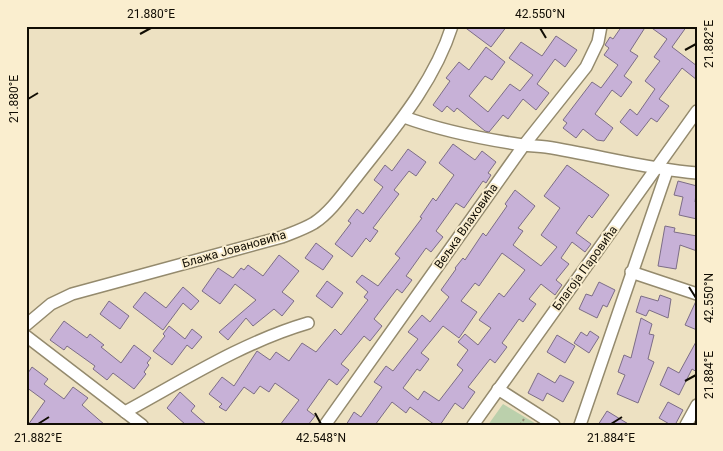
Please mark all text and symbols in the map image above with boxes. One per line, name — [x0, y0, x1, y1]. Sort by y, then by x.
text: 21.880°E — [127, 7, 175, 21]
text: 42.550°N — [515, 7, 565, 21]
text: 21.882°E — [702, 20, 716, 68]
text: 21.880°E — [7, 75, 21, 123]
street label: Вељка Влаховића — [431, 181, 501, 271]
street label: Благоја Паровића — [550, 223, 620, 313]
street label: Блажа Јовановића — [180, 227, 288, 271]
text: 42.550°N — [702, 273, 716, 323]
text: 21.884°E — [702, 351, 716, 399]
text: 21.882°E — [14, 431, 62, 445]
text: 42.548°N — [296, 431, 346, 445]
text: 21.884°E — [587, 431, 635, 445]

